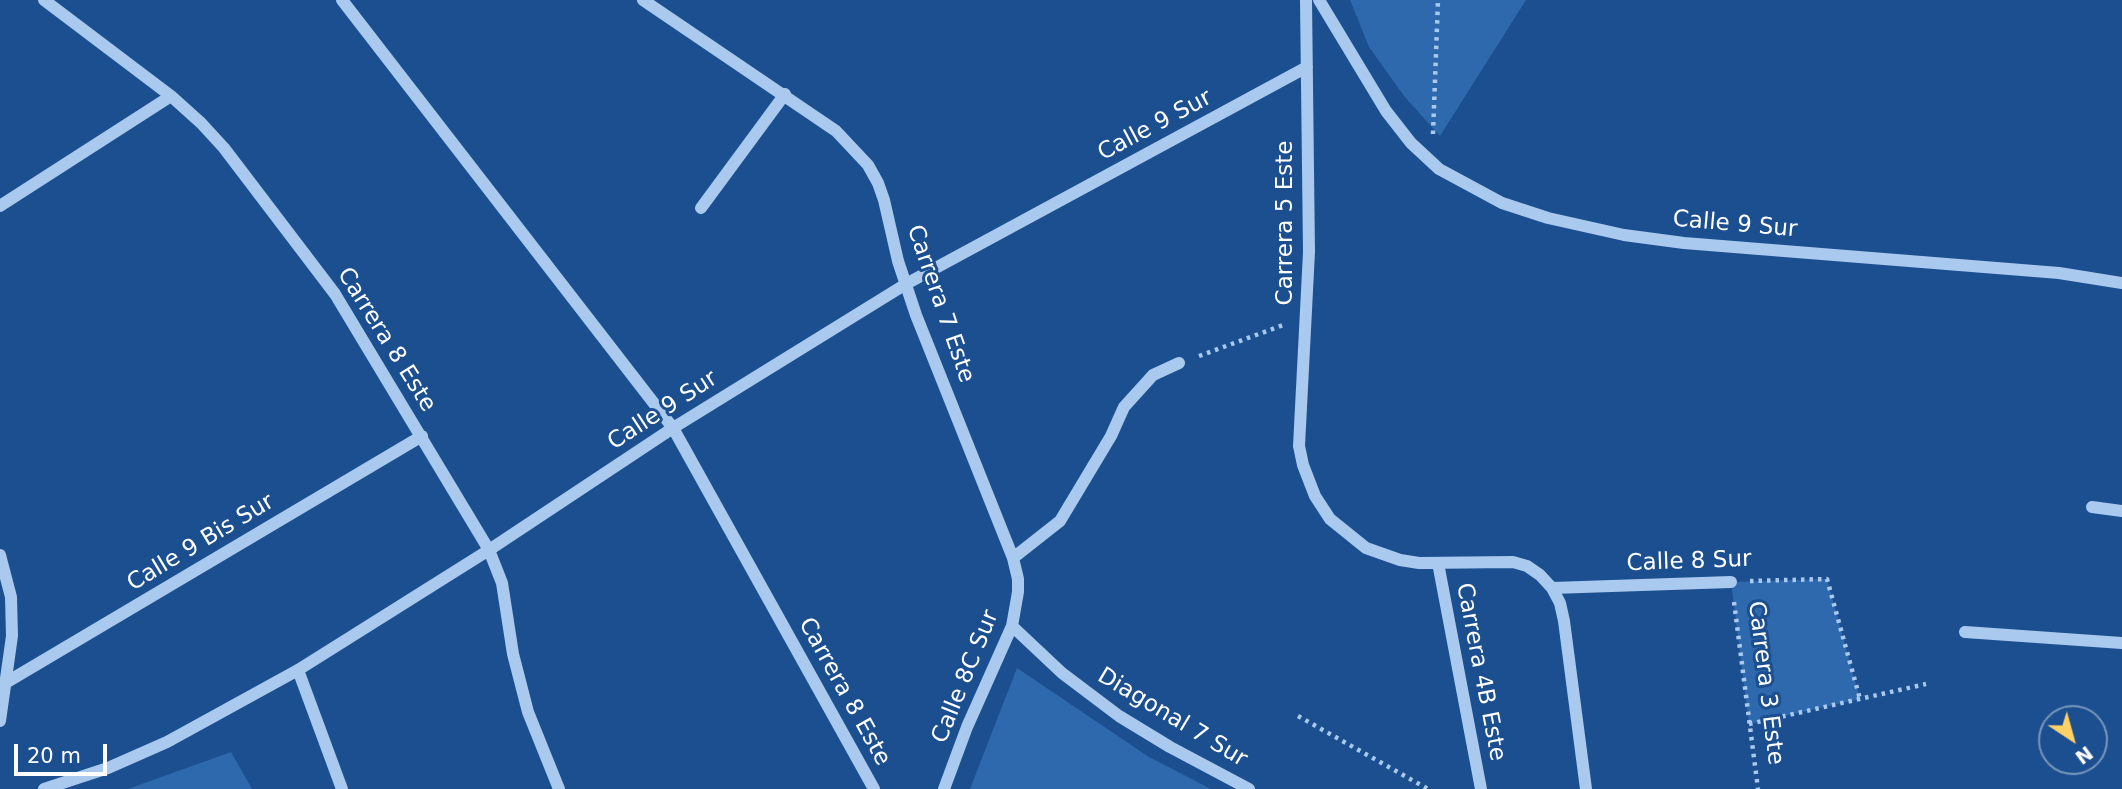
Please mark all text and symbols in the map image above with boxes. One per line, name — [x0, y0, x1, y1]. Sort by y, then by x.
street label: Calle 9 Sur — [1093, 84, 1217, 168]
street label: Carrera 5 Este — [1272, 141, 1300, 305]
street label: Calle 9 Sur — [1672, 206, 1798, 244]
street label: Carrera 7 Este — [900, 222, 980, 386]
street label: Carrera 8 Este — [331, 263, 441, 417]
street label: Calle 9 Sur — [603, 365, 723, 457]
street label: Calle 9 Bis Sur — [123, 488, 279, 598]
street label: Calle 8 Sur — [1626, 546, 1752, 578]
street label: Carrera 4B Este — [1449, 581, 1511, 763]
street label: Carrera 3 Este — [1741, 600, 1789, 766]
street label: Calle 8C Sur — [927, 606, 1005, 748]
street label: Carrera 8 Este — [792, 613, 896, 771]
street label: Diagonal 7 Sur — [1092, 662, 1252, 774]
north arrow — [2038, 705, 2108, 775]
scale bar — [18, 730, 110, 774]
text: N — [2071, 742, 2097, 769]
text: 20 m — [27, 744, 81, 768]

